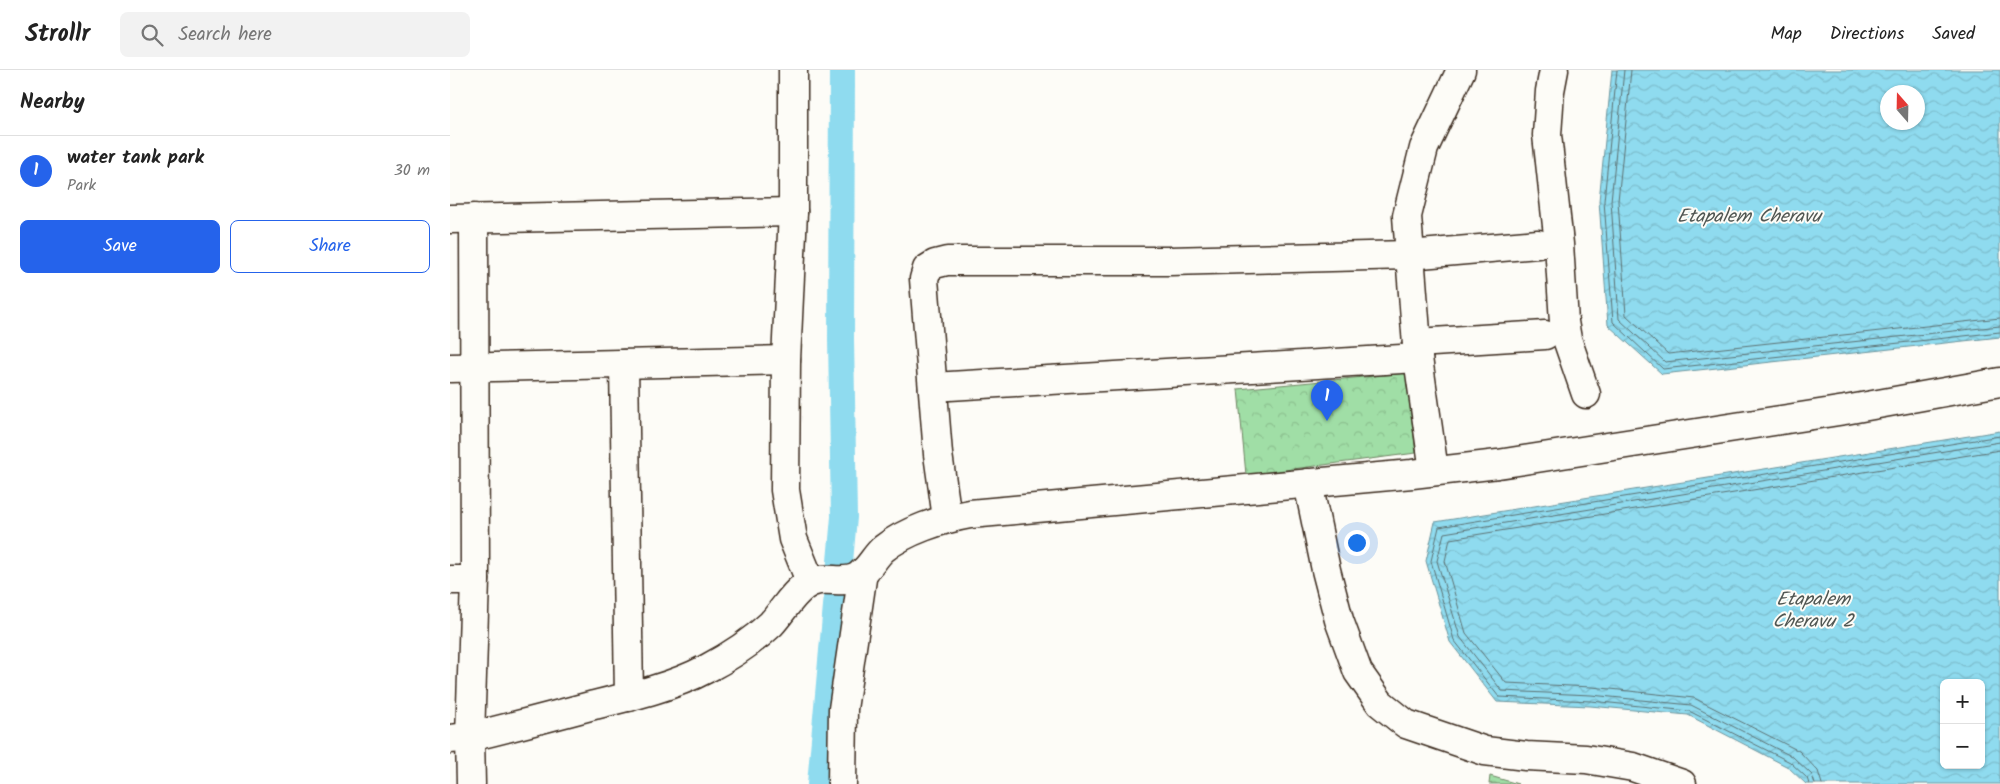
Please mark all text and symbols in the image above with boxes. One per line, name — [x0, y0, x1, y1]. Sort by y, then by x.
search box — [120, 12, 470, 57]
text: Strollr — [25, 15, 90, 54]
text: Search here — [178, 20, 272, 50]
text: Map — [1770, 20, 1802, 49]
text: Directions — [1830, 20, 1904, 49]
text: Saved — [1932, 20, 1975, 49]
icon: search — [138, 21, 166, 49]
north arrow — [1880, 85, 1925, 130]
text: Nearby — [20, 86, 85, 119]
text: water tank park — [67, 143, 204, 173]
text: 1 — [34, 158, 38, 183]
text: 30 m — [394, 158, 430, 183]
text: Park — [67, 173, 96, 198]
water label: Etapalem Cheravu — [1677, 202, 1823, 232]
button: Save — [20, 220, 220, 273]
button: Share — [230, 220, 430, 273]
pin: 1 — [1311, 380, 1343, 421]
your location — [1344, 530, 1370, 556]
water label: Etapalem Cheravu 2 — [1772, 585, 1856, 637]
map controls — [1940, 679, 1985, 769]
button: + — [1940, 679, 1985, 724]
button: − — [1940, 724, 1985, 769]

